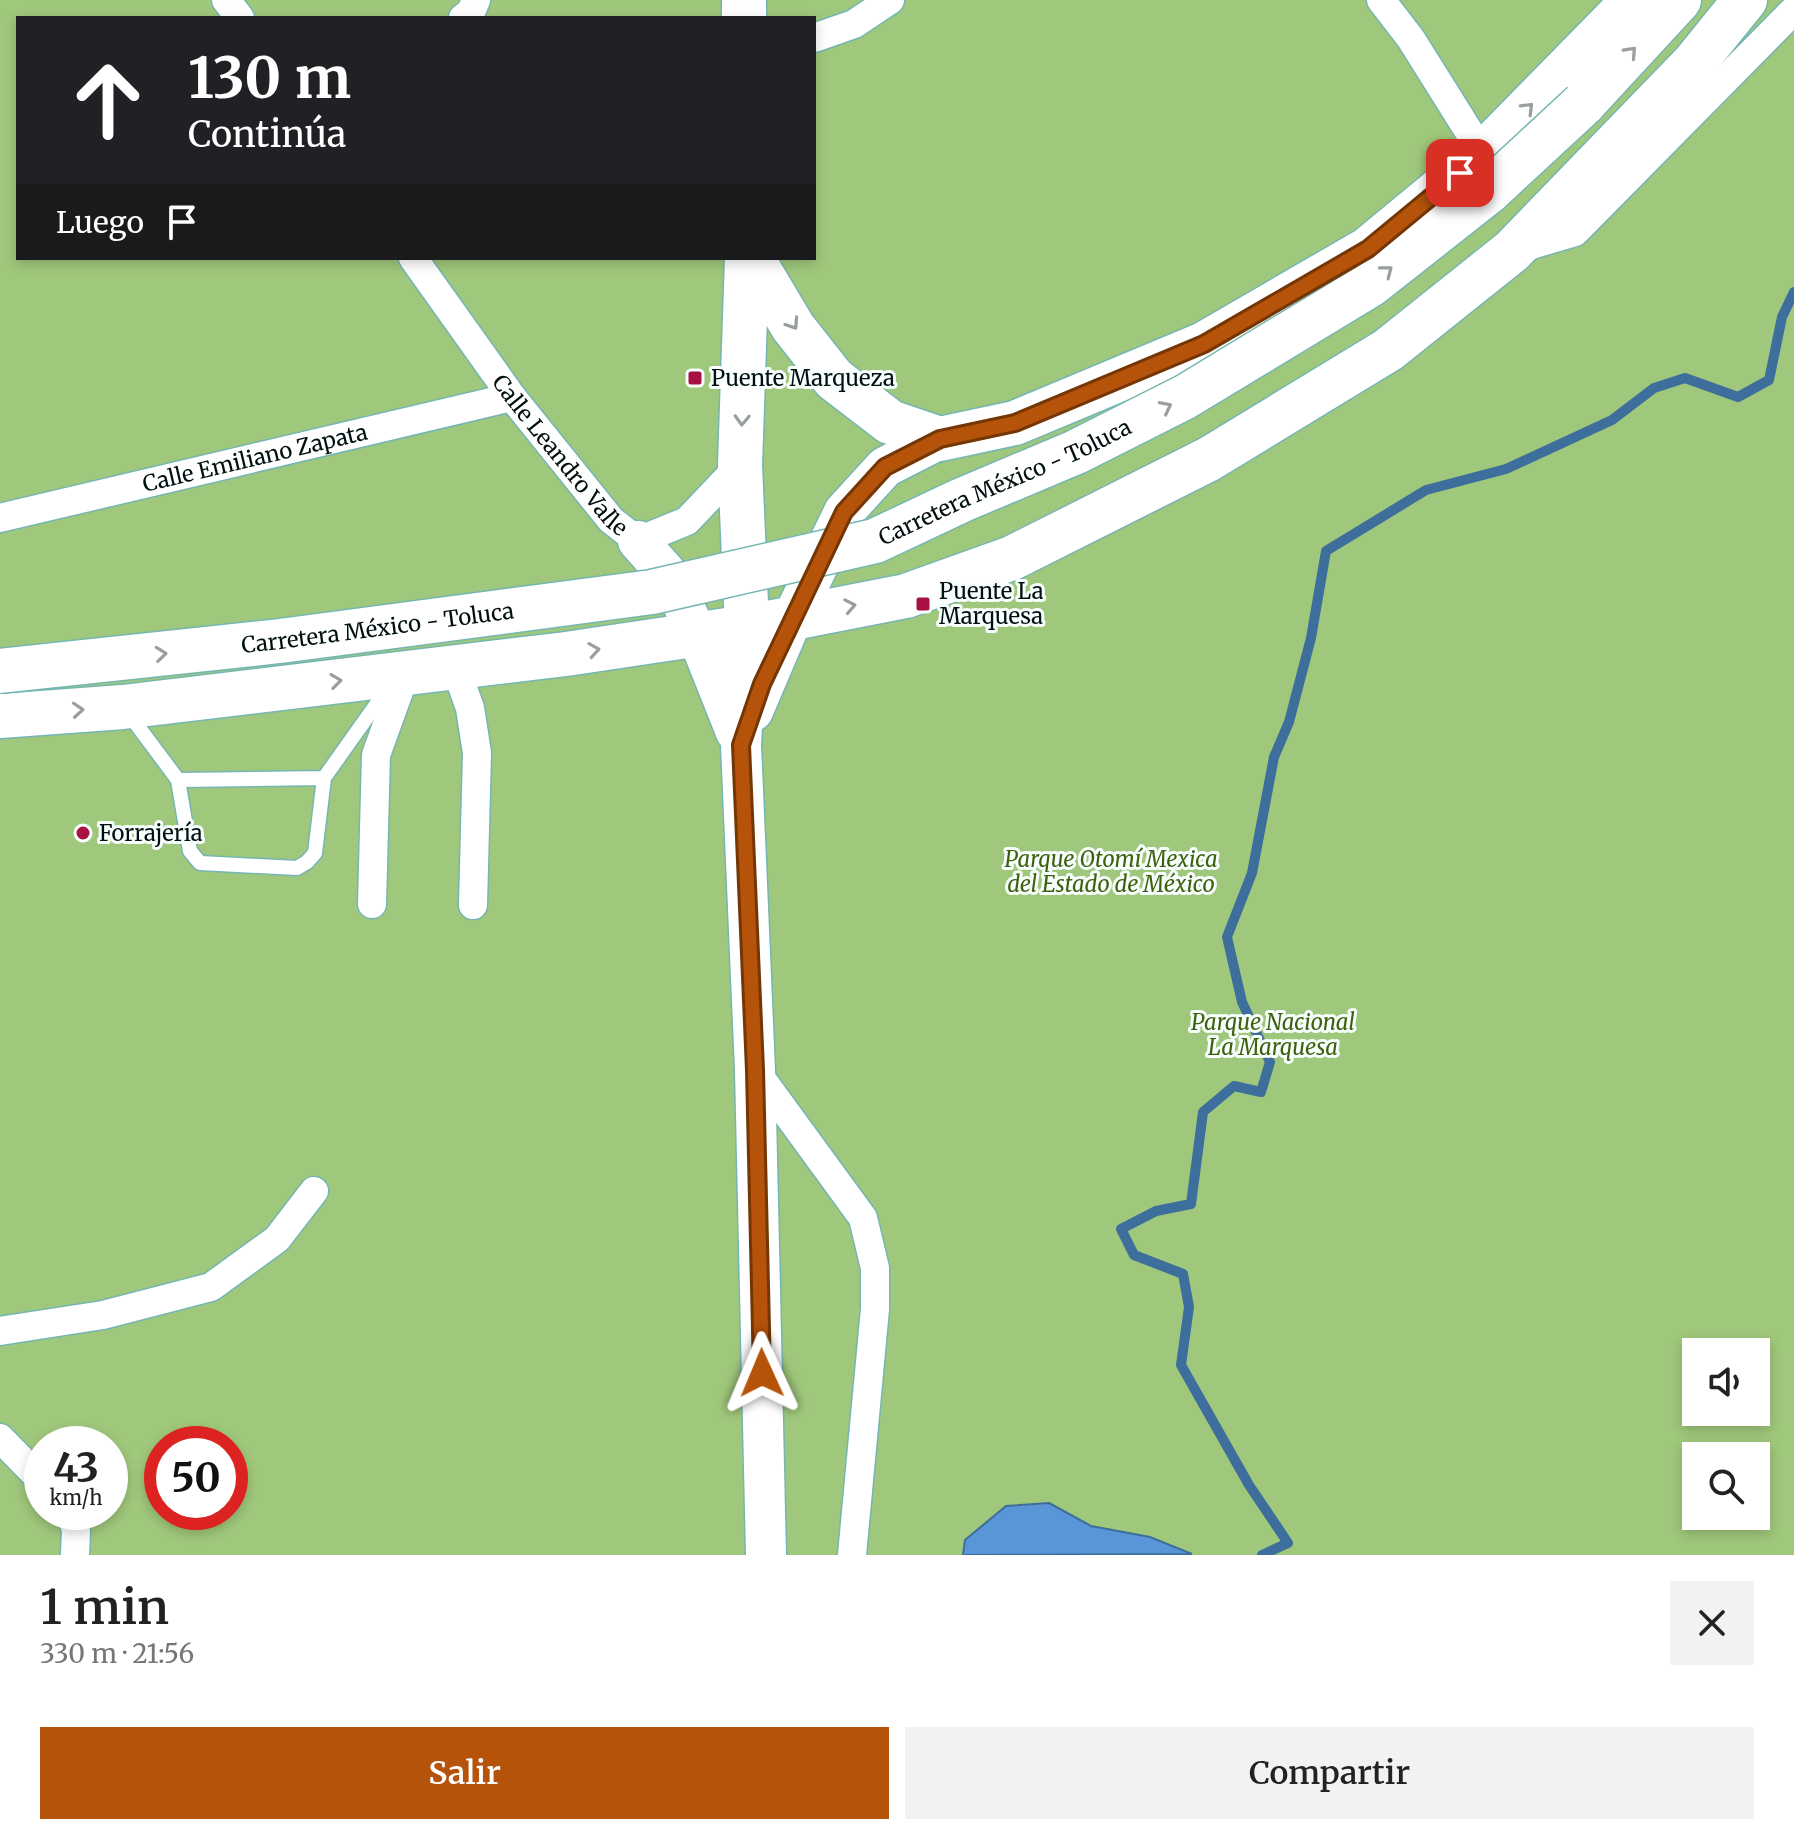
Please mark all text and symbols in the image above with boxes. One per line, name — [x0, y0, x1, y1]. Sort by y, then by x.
text: 130 m — [188, 43, 351, 113]
one-way arrow — [1622, 46, 1636, 61]
icon: ahead — [56, 48, 160, 152]
one-way arrow — [1518, 103, 1533, 117]
text: Continúa — [188, 112, 346, 157]
pin — [1426, 139, 1494, 207]
icon: arrive — [1438, 151, 1482, 195]
icon: arrive — [160, 200, 204, 244]
text: Luego — [56, 203, 144, 241]
one-way arrow — [1378, 267, 1393, 281]
one-way arrow — [783, 316, 798, 330]
place label: Puente Marqueza — [711, 364, 895, 392]
street label: Calle Leandro Valle — [486, 369, 633, 542]
marker: Puente Marqueza — [686, 369, 704, 387]
one-way arrow — [1157, 401, 1172, 416]
street label: Carretera México - Toluca — [874, 413, 1136, 551]
one-way arrow — [733, 414, 750, 427]
street label: Calle Emiliano Zapata — [140, 418, 370, 498]
place label: Puente La Marquesa — [939, 577, 1044, 630]
marker: Puente La Marquesa — [914, 595, 932, 613]
street label: Carretera México - Toluca — [240, 596, 516, 659]
one-way arrow — [844, 599, 857, 616]
one-way arrow — [587, 642, 601, 659]
one-way arrow — [155, 645, 168, 662]
one-way arrow — [330, 672, 343, 689]
one-way arrow — [72, 702, 85, 719]
place label: Forrajería — [99, 819, 203, 847]
marker: Forrajería — [74, 824, 92, 842]
park label: Parque Otomí Mexica del Estado de México — [1004, 845, 1218, 898]
park label: Parque Nacional La Marquesa — [1191, 1008, 1355, 1061]
position arrow — [720, 1331, 804, 1415]
map controls — [1682, 1338, 1770, 1530]
button: sound — [1682, 1338, 1770, 1426]
speed limit sign: 50 — [144, 1426, 248, 1530]
button: search — [1682, 1442, 1770, 1530]
text: 43 — [53, 1443, 99, 1493]
text: km/h — [50, 1485, 102, 1510]
text: 1 min — [40, 1577, 169, 1637]
button: close — [1670, 1581, 1754, 1665]
text: 330 m · 21:56 — [40, 1637, 194, 1670]
button: Salir — [40, 1727, 889, 1819]
button: Compartir — [905, 1727, 1754, 1819]

